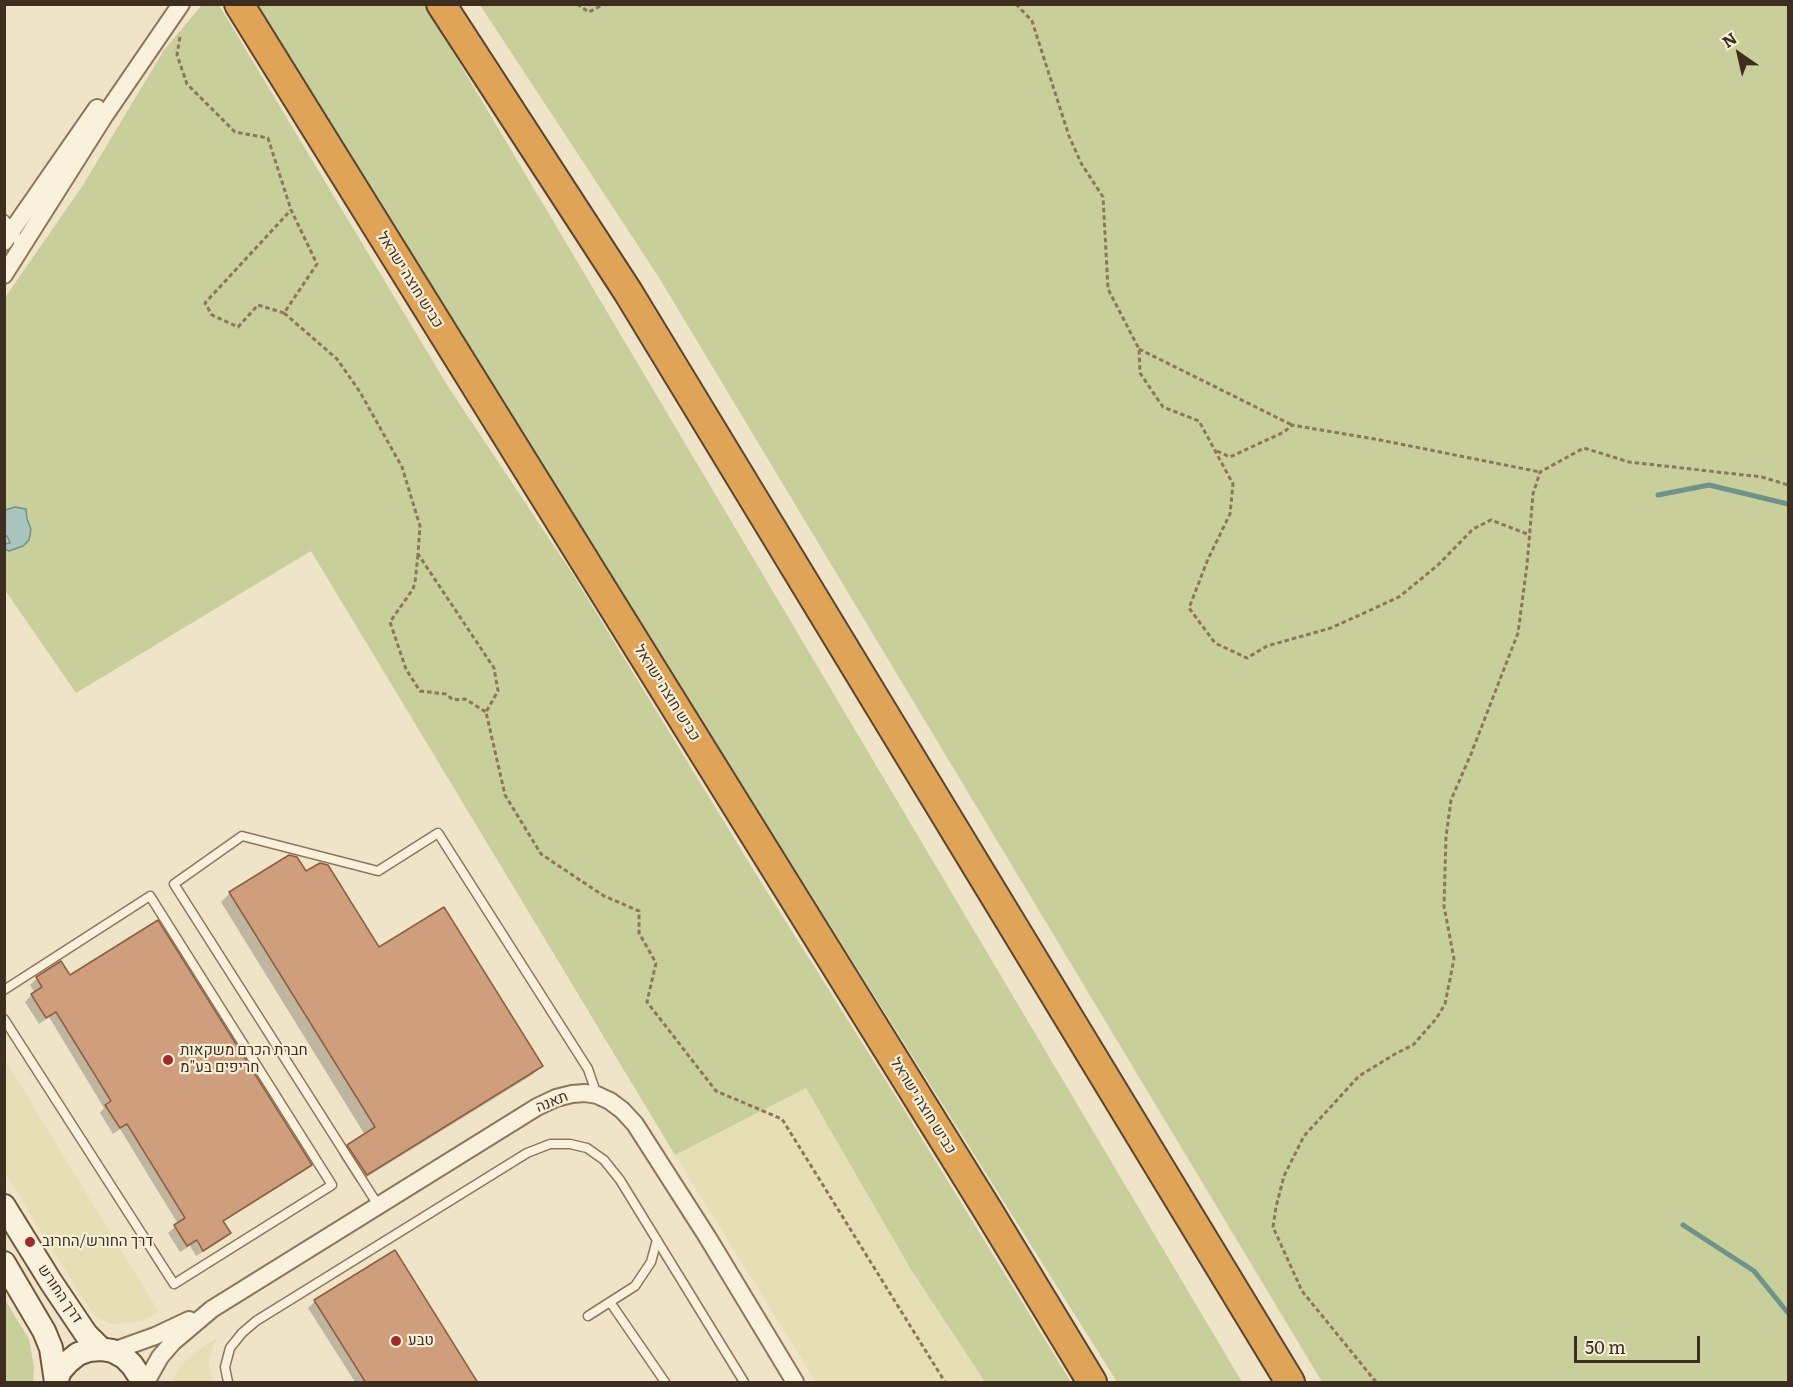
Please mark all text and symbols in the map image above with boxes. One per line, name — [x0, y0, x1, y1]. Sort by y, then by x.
north arrow — [1709, 24, 1769, 84]
text: N — [1717, 25, 1741, 53]
street label: כביש חוצה ישראל — [373, 229, 447, 331]
street label: כביש חוצה ישראל — [630, 642, 704, 744]
place label: חברת הכרם משקאות חריפים בע"מ — [180, 1042, 308, 1077]
marker: חברת הכרם משקאות חריפים בע"מ — [161, 1053, 175, 1067]
street label: כביש חוצה ישראל — [886, 1055, 960, 1157]
street label: תאנה — [533, 1087, 571, 1117]
place label: דרך החורש/החרוב — [42, 1233, 153, 1251]
marker: דרך החורש/החרוב — [23, 1235, 37, 1249]
street label: דרך החורש — [34, 1261, 86, 1327]
scale bar — [1577, 1324, 1703, 1362]
place label: טבע — [408, 1332, 434, 1350]
text: 50 m — [1585, 1333, 1626, 1360]
marker: טבע — [389, 1334, 403, 1348]

